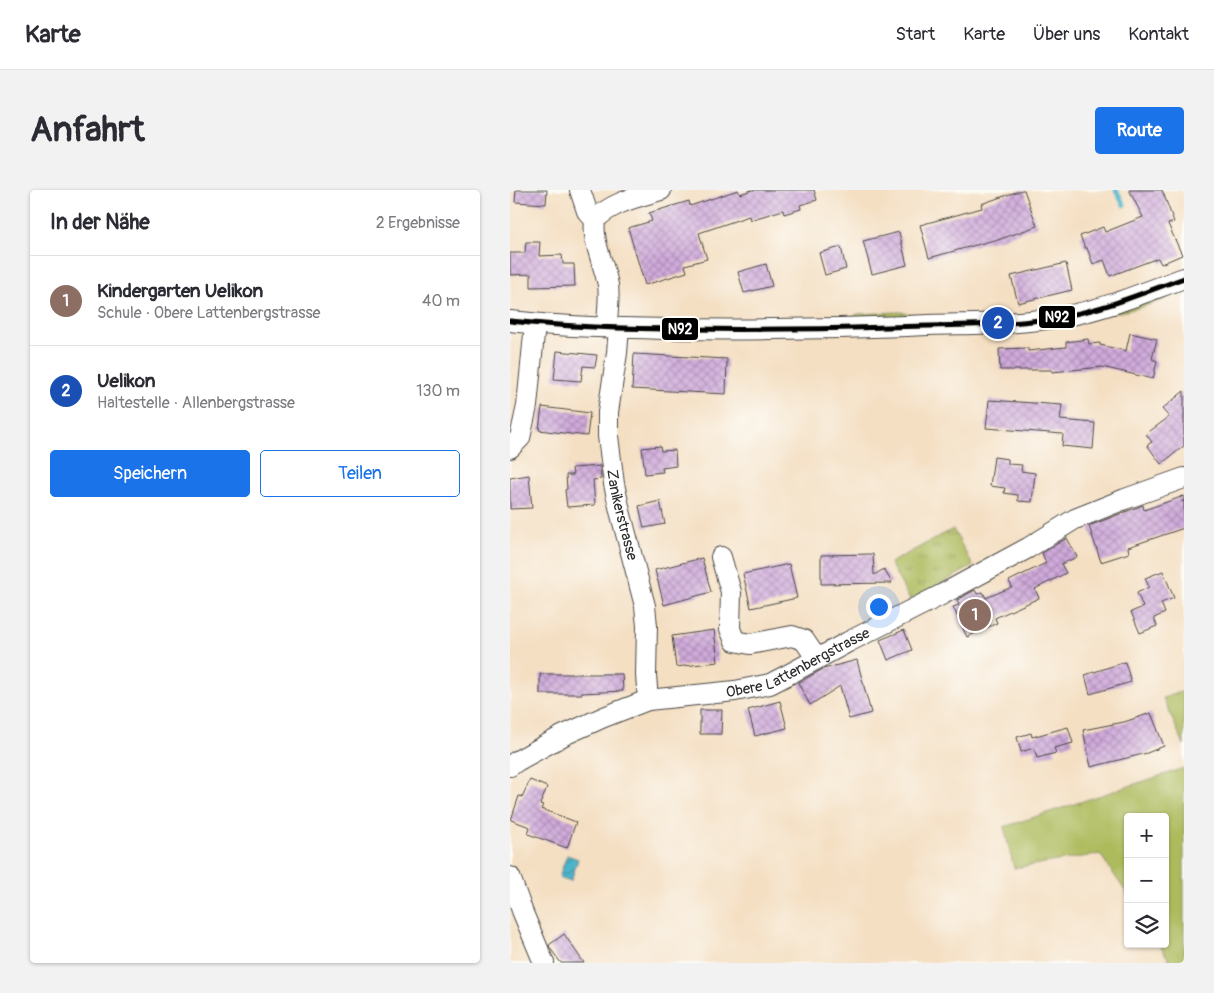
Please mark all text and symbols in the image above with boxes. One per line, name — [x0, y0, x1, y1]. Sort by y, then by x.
text: Karte — [25, 20, 81, 49]
text: Start — [895, 23, 935, 46]
text: Karte — [963, 23, 1005, 46]
text: Über uns — [1033, 23, 1100, 46]
text: Kontakt — [1128, 23, 1189, 46]
button: Route — [1095, 107, 1184, 154]
text: Anfahrt — [30, 108, 145, 152]
text: In der Nähe — [50, 209, 150, 236]
text: 2 Ergebnisse — [376, 213, 460, 233]
text: Kindergarten Uelikon — [97, 279, 263, 303]
text: 1 — [63, 291, 69, 311]
text: 40 m — [422, 291, 460, 311]
text: Schule · Obere Lattenbergstrasse — [97, 303, 320, 323]
pin: 2 — [982, 304, 1014, 342]
line badge: N92 — [1038, 305, 1076, 329]
text: N92 — [1045, 309, 1069, 326]
line badge: N92 — [661, 317, 699, 341]
text: N92 — [668, 321, 692, 338]
text: Uelikon — [97, 369, 156, 393]
text: 2 — [62, 381, 70, 401]
text: 130 m — [416, 381, 460, 401]
text: Haltestelle · Allenbergstrasse — [97, 393, 295, 413]
button: Speichern — [50, 450, 250, 497]
button: Teilen — [260, 450, 460, 497]
street label: Zanikerstrasse — [602, 468, 642, 563]
your location — [866, 594, 892, 620]
pin: 1 — [959, 596, 991, 634]
street label: Obere Lattenbergstrasse — [725, 623, 874, 702]
map controls — [1124, 813, 1169, 948]
button: + — [1124, 813, 1169, 858]
button: − — [1124, 858, 1169, 903]
button: layers — [1124, 903, 1169, 948]

